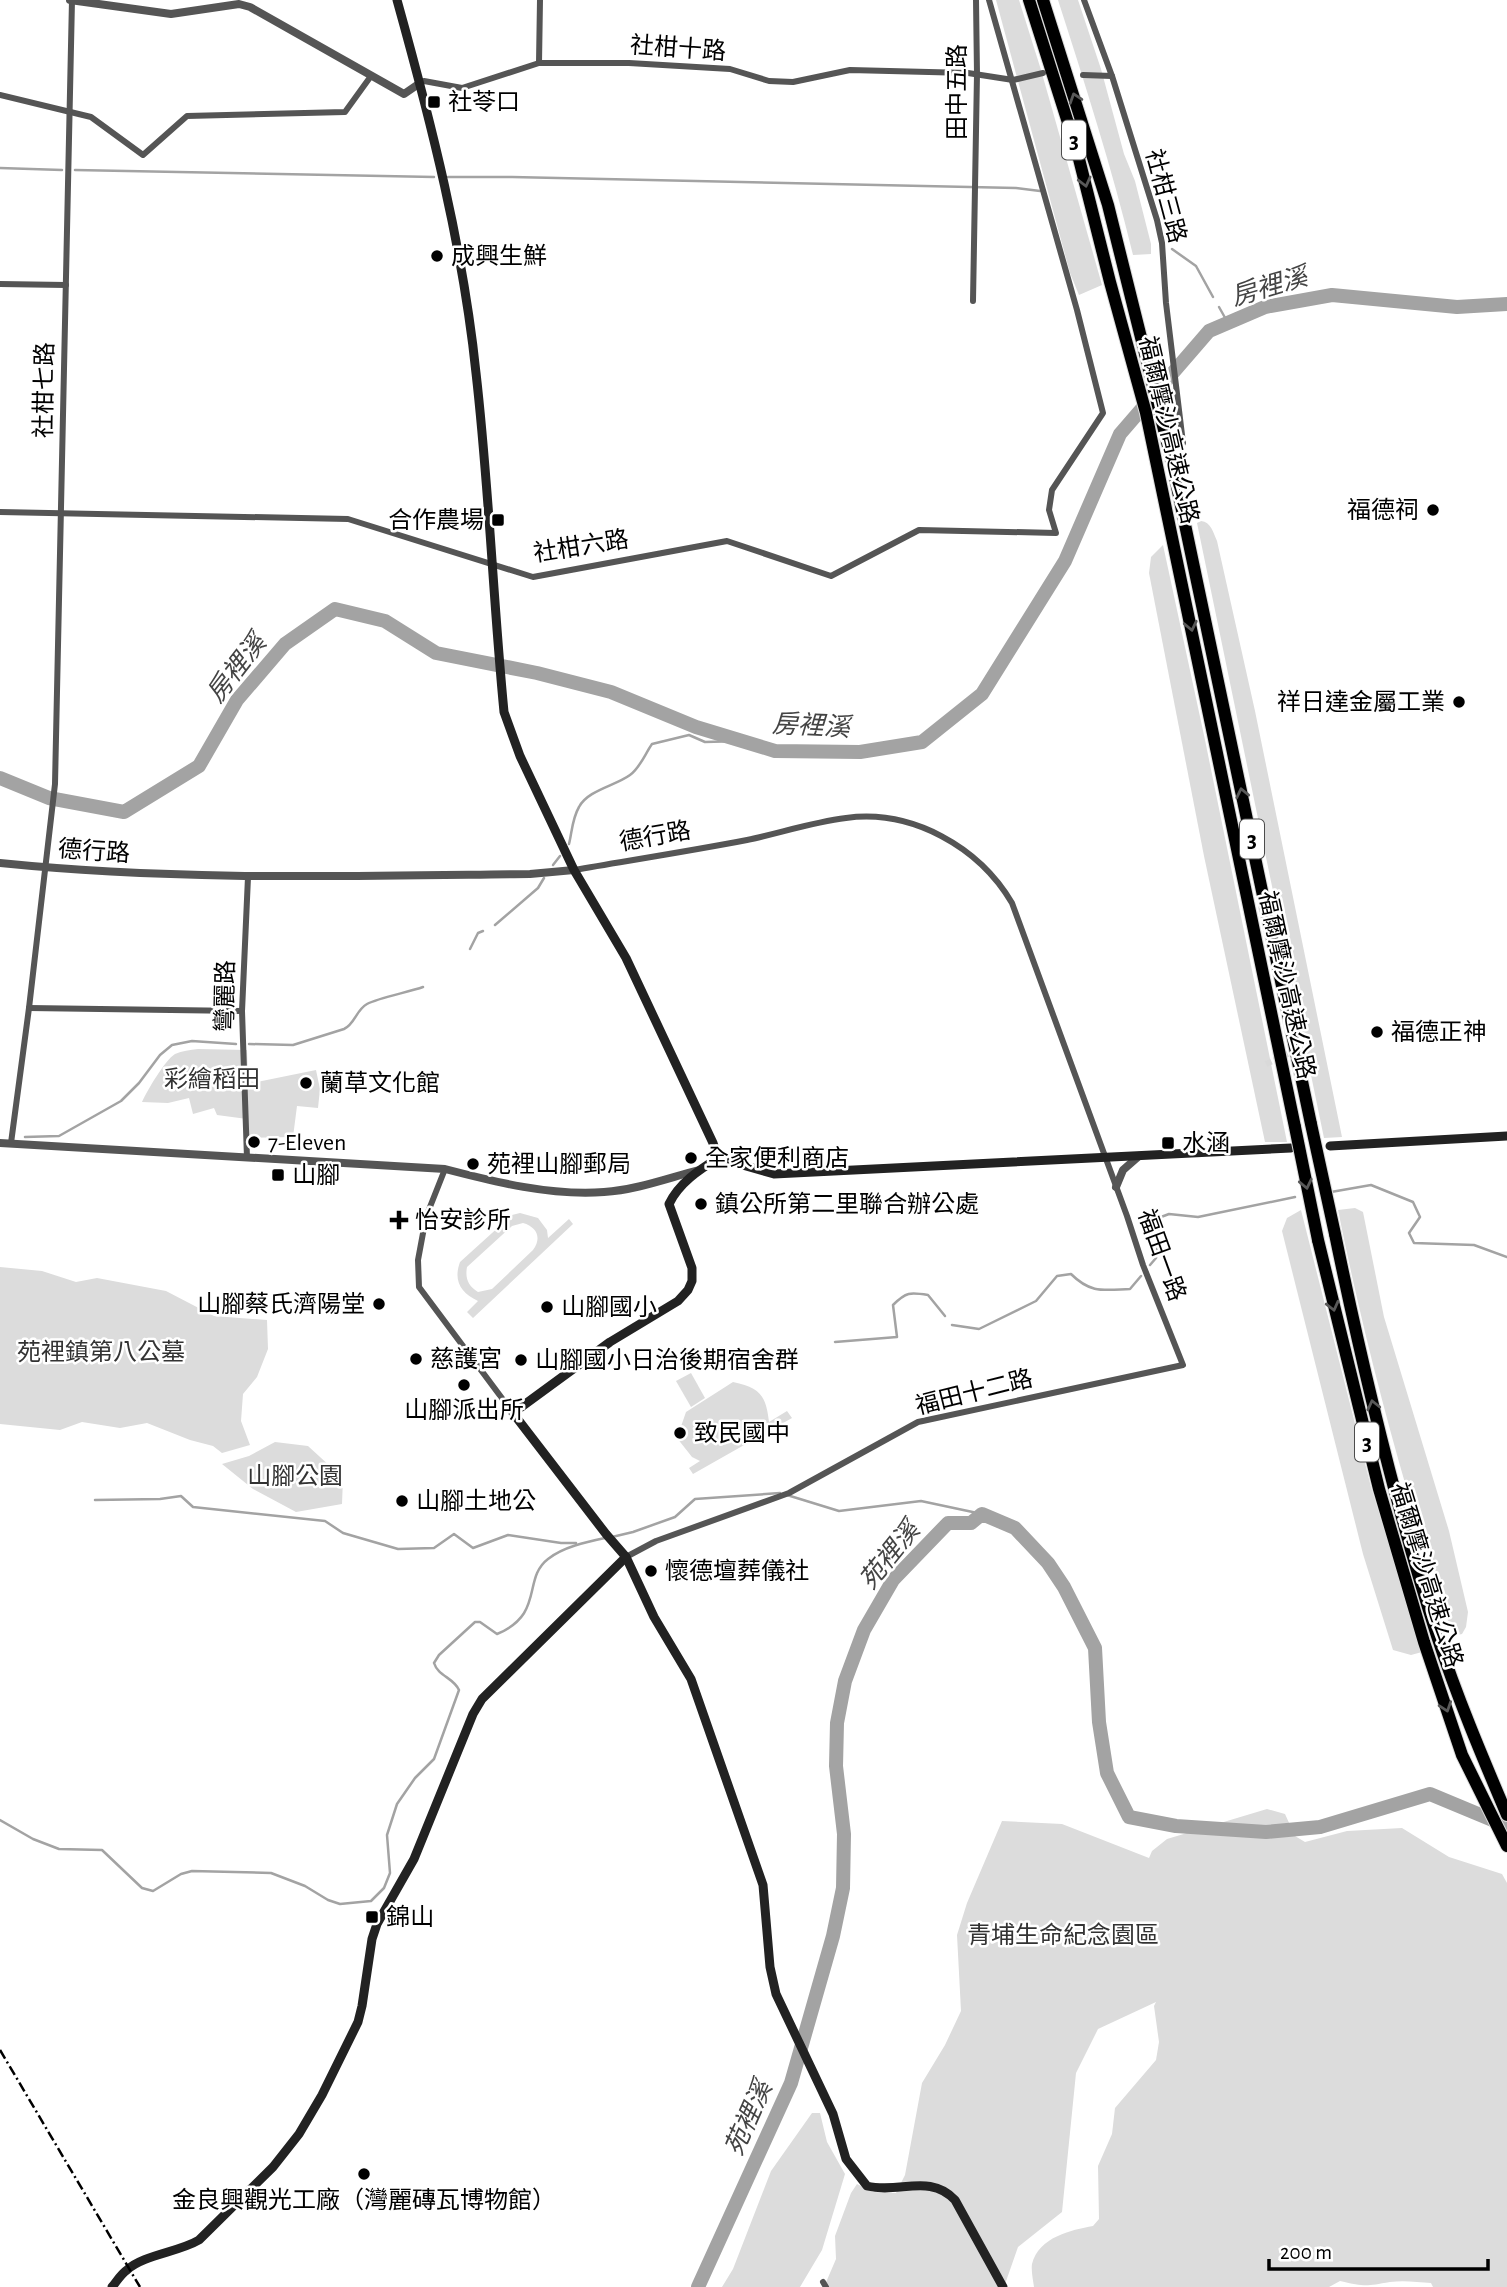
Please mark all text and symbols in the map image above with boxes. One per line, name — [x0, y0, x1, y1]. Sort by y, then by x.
street label: 社柑十路 — [629, 32, 727, 64]
street label: 田中五路 — [944, 44, 970, 140]
place label: 社苓口 — [448, 89, 520, 115]
one-way arrow — [1069, 92, 1083, 105]
marker: 社苓口 — [426, 94, 442, 110]
road number: 3 — [1062, 120, 1086, 160]
street label: 社柑三路 — [1141, 146, 1191, 246]
one-way arrow — [1077, 176, 1091, 188]
place label: 成興生鮮 — [451, 243, 547, 269]
marker: 成興生鮮 — [429, 248, 445, 264]
water label: 房裡溪 — [1228, 262, 1314, 310]
street label: 福爾摩沙高速公路 — [1135, 334, 1203, 526]
street label: 社柑七路 — [30, 342, 58, 438]
place label: 福德祠 — [1347, 497, 1419, 523]
marker: 福德祠 — [1425, 502, 1441, 518]
place label: 合作農場 — [388, 507, 484, 533]
marker: 合作農場 — [490, 512, 506, 528]
street label: 社柑六路 — [532, 526, 630, 566]
one-way arrow — [1182, 620, 1197, 632]
water label: 房裡溪 — [202, 626, 274, 707]
place label: 祥日達金屬工業 — [1277, 689, 1445, 715]
marker: 祥日達金屬工業 — [1451, 694, 1467, 710]
water label: 房裡溪 — [771, 710, 855, 741]
one-way arrow — [1236, 787, 1251, 799]
street label: 德行路 — [617, 817, 693, 855]
road number: 3 — [1240, 820, 1264, 859]
street label: 德行路 — [57, 836, 131, 866]
street label: 福爾摩沙高速公路 — [1254, 888, 1320, 1082]
street label: 彎麗路 — [211, 960, 239, 1032]
place label: 福德正神 — [1391, 1019, 1487, 1045]
marker: 福德正神 — [1369, 1024, 1385, 1040]
park label: 彩繪稻田 — [164, 1066, 260, 1092]
place label: 蘭草文化館 — [320, 1070, 440, 1096]
marker: 蘭草文化館 — [298, 1075, 314, 1091]
place label: 水涵 — [1182, 1130, 1230, 1156]
place label: 7-Eleven — [268, 1131, 346, 1155]
marker: 7-Eleven — [246, 1134, 262, 1150]
marker: 水涵 — [1160, 1135, 1176, 1151]
place label: 全家便利商店 — [705, 1145, 849, 1171]
marker: 全家便利商店 — [683, 1150, 699, 1166]
place label: 苑裡山腳郵局 — [487, 1151, 631, 1177]
marker: 苑裡山腳郵局 — [465, 1156, 481, 1172]
place label: 山腳 — [292, 1163, 340, 1188]
marker: 山腳 — [270, 1167, 286, 1183]
one-way arrow — [1298, 1178, 1313, 1190]
place label: 鎮公所第二里聯合辦公處 — [715, 1191, 979, 1217]
marker: 鎮公所第二里聯合辦公處 — [693, 1196, 709, 1212]
street label: 福田一路 — [1133, 1205, 1191, 1305]
place label: 怡安診所 — [415, 1207, 511, 1233]
marker: 怡安診所 — [389, 1210, 409, 1230]
place label: 山腳蔡氏濟陽堂 — [197, 1291, 365, 1317]
place label: 山腳國小 — [561, 1295, 657, 1320]
marker: 山腳蔡氏濟陽堂 — [371, 1296, 387, 1312]
marker: 山腳國小 — [539, 1299, 555, 1315]
one-way arrow — [1325, 1300, 1339, 1312]
park label: 苑裡鎮第八公墓 — [17, 1339, 185, 1365]
place label: 慈護宮 — [430, 1346, 502, 1372]
place label: 山腳國小日治後期宿舍群 — [535, 1347, 799, 1373]
marker: 慈護宮 — [408, 1351, 424, 1367]
marker: 山腳國小日治後期宿舍群 — [513, 1352, 529, 1368]
street label: 福田十二路 — [913, 1365, 1035, 1419]
marker: 山腳派出所 — [456, 1377, 472, 1393]
place label: 山腳派出所 — [404, 1397, 524, 1423]
one-way arrow — [1367, 1399, 1381, 1411]
place label: 致民國中 — [694, 1420, 790, 1446]
road number: 3 — [1355, 1422, 1379, 1462]
marker: 致民國中 — [672, 1425, 688, 1441]
park label: 山腳公園 — [247, 1464, 343, 1489]
street label: 福爾摩沙高速公路 — [1387, 1479, 1467, 1671]
place label: 山腳土地公 — [416, 1488, 536, 1514]
marker: 山腳土地公 — [394, 1493, 410, 1509]
water label: 苑裡溪 — [854, 1513, 927, 1594]
place label: 懷德壇葬儀社 — [665, 1558, 809, 1584]
marker: 懷德壇葬儀社 — [643, 1563, 659, 1579]
one-way arrow — [1438, 1700, 1452, 1712]
place label: 錦山 — [386, 1904, 434, 1930]
marker: 錦山 — [364, 1909, 380, 1925]
park label: 青埔生命紀念園區 — [967, 1922, 1159, 1948]
water label: 苑裡溪 — [720, 2073, 778, 2159]
marker: 金良興觀光工廠（灣麗磚瓦博物館） — [356, 2166, 372, 2182]
place label: 金良興觀光工廠（灣麗磚瓦博物館） — [172, 2187, 556, 2213]
scale bar — [1269, 2228, 1488, 2272]
text: 200 m — [1280, 2242, 1332, 2263]

